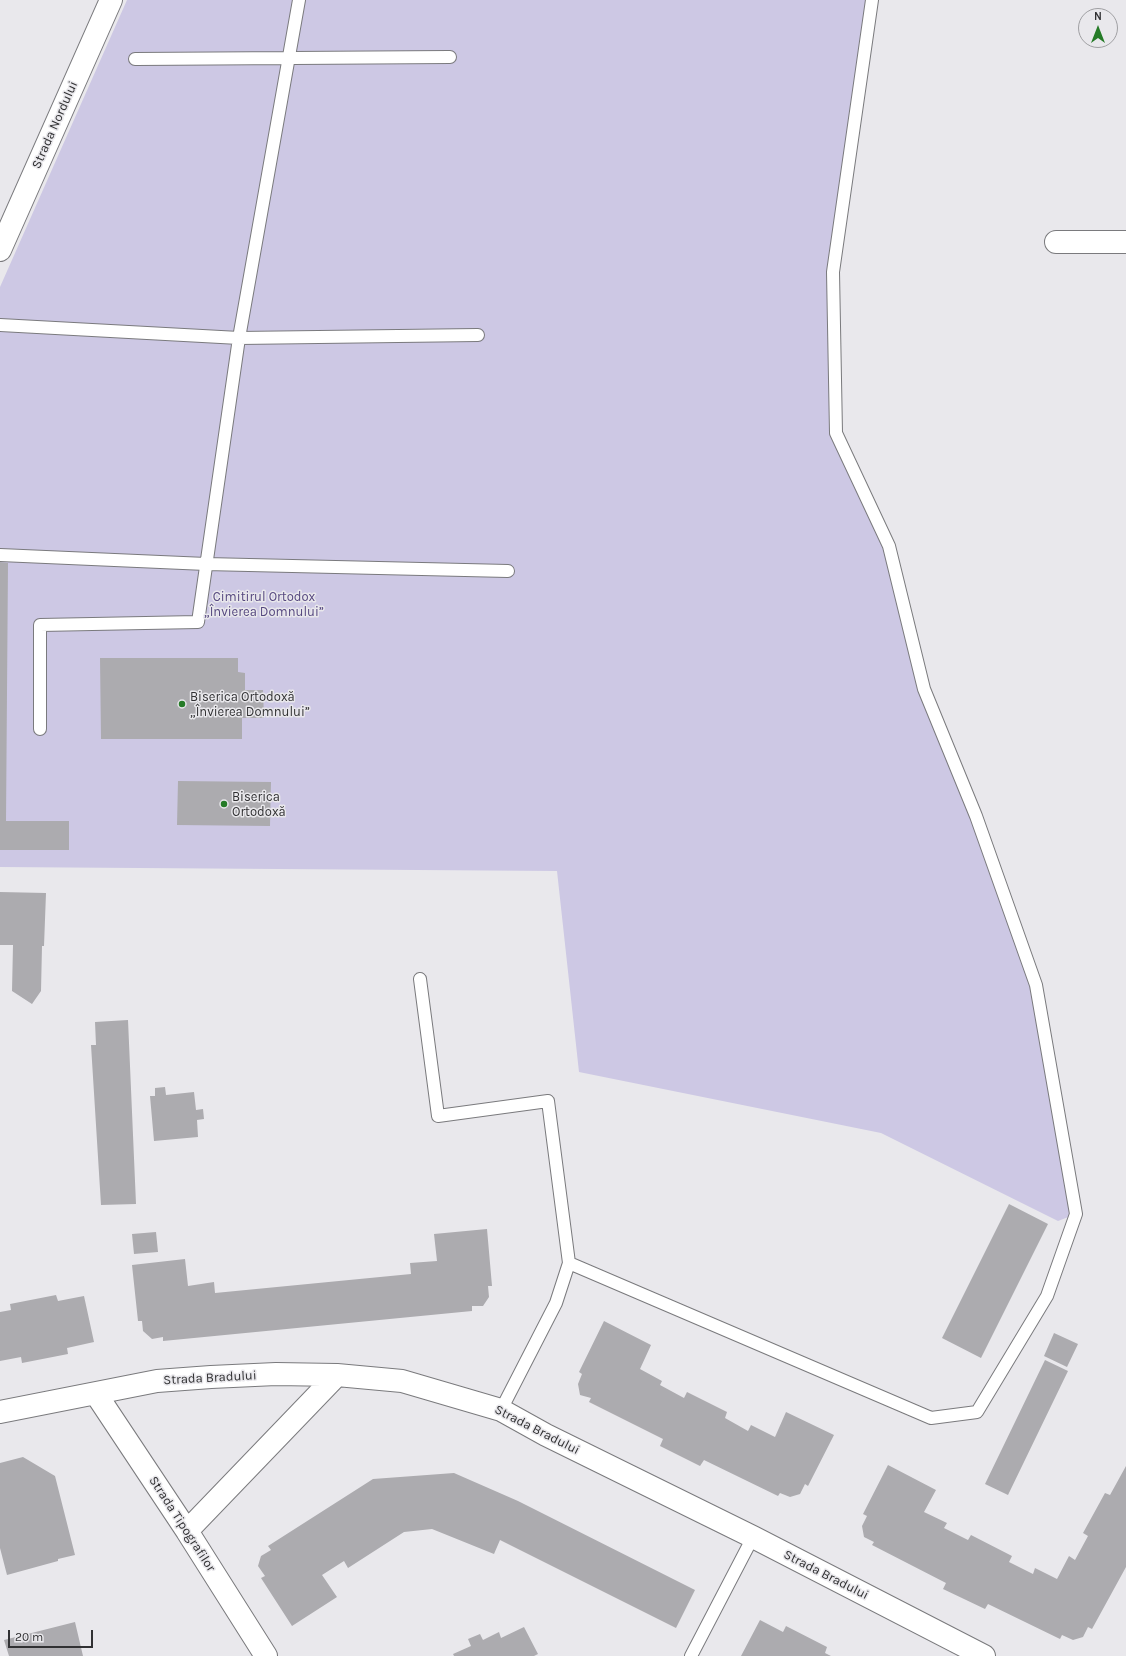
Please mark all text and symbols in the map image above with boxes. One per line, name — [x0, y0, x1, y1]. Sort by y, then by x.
north arrow — [1078, 8, 1118, 48]
text: N — [1094, 10, 1102, 23]
street label: Strada Nordului — [29, 79, 81, 171]
park label: Cimitirul Ortodox „Învierea Domnului” — [204, 589, 324, 620]
place label: Biserica Ortodoxă „Învierea Domnului” — [190, 689, 310, 720]
marker: Biserica Ortodoxă „Învierea Domnului” — [177, 699, 187, 709]
place label: Biserica Ortodoxă — [232, 789, 286, 820]
marker: Biserica Ortodoxă — [219, 799, 229, 809]
street label: Strada Bradului — [163, 1368, 257, 1388]
street label: Strada Bradului — [492, 1402, 582, 1458]
street label: Strada Tipografilor — [145, 1473, 219, 1575]
street label: Strada Bradului — [781, 1547, 871, 1603]
scale bar — [10, 1622, 95, 1648]
text: 20 m — [15, 1630, 43, 1644]

